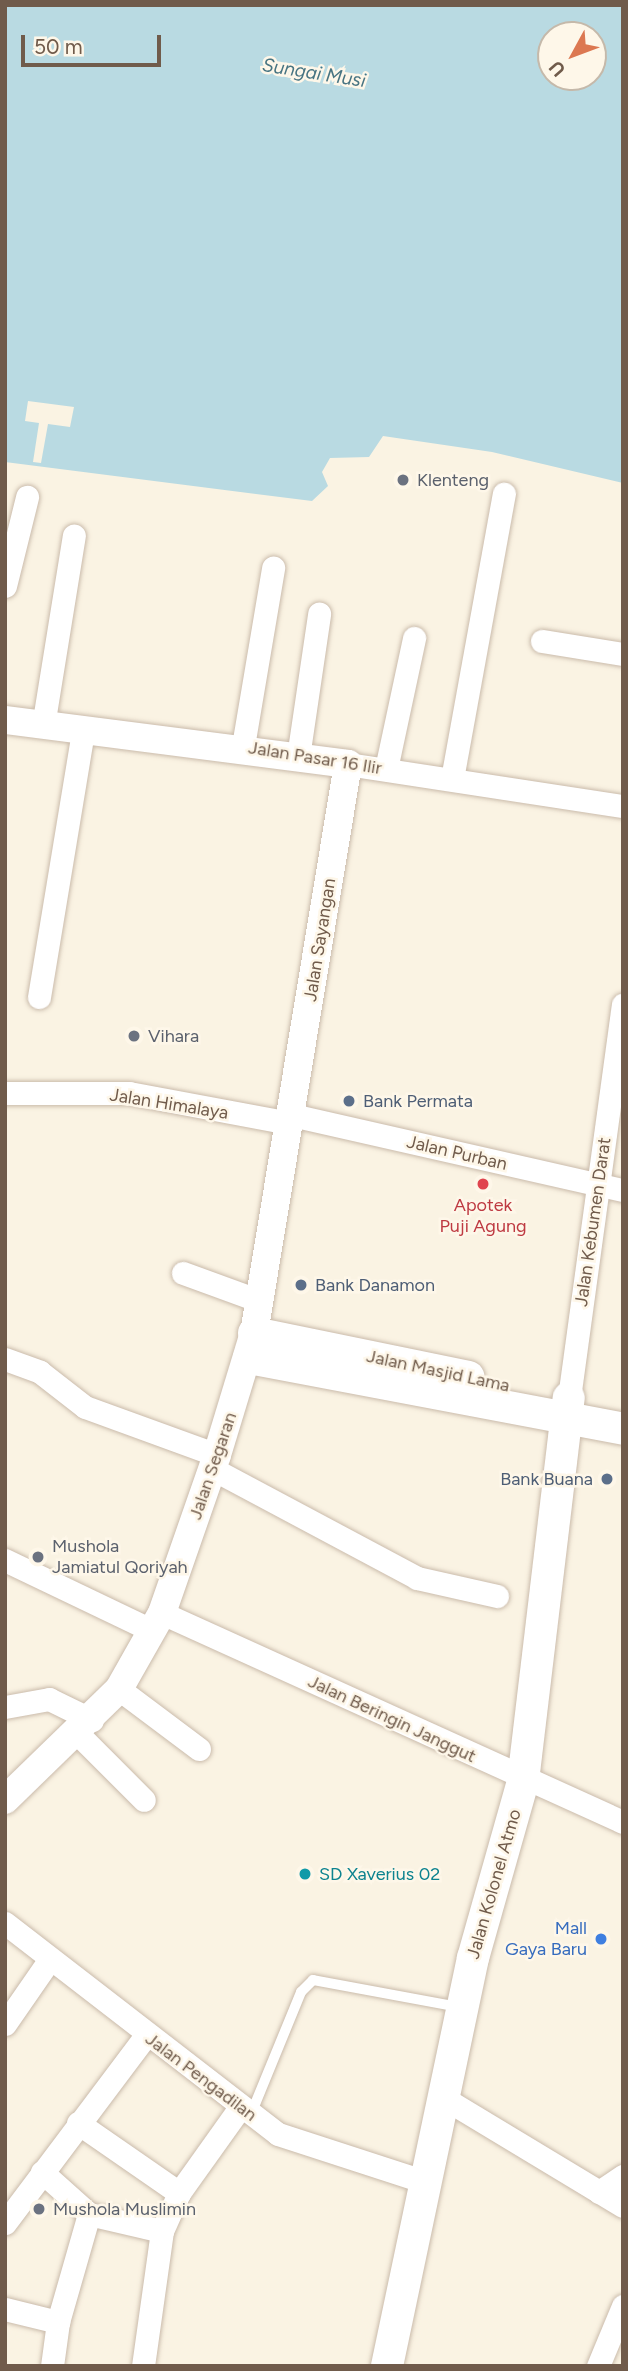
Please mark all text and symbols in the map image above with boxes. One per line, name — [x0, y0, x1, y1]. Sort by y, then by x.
scale bar — [24, 21, 164, 65]
north arrow — [537, 21, 607, 91]
text: 50 m — [34, 34, 83, 59]
water label: Sungai Musi — [261, 54, 367, 92]
text: U — [544, 56, 570, 81]
place label: Klenteng — [417, 469, 489, 491]
marker: Klenteng — [395, 472, 411, 488]
street label: Jalan Pasar 16 Ilir — [247, 737, 383, 779]
street label: Jalan Sayangan — [300, 877, 340, 1003]
place label: Vihara — [148, 1025, 199, 1047]
marker: Vihara — [126, 1028, 142, 1044]
street label: Jalan Himalaya — [108, 1084, 230, 1124]
place label: Bank Permata — [363, 1090, 473, 1112]
marker: Bank Permata — [341, 1093, 357, 1109]
street label: Jalan Purban — [405, 1131, 509, 1175]
street label: Jalan Kebumen Darat — [570, 1136, 616, 1308]
marker: Apotek Puji Agung — [475, 1176, 491, 1192]
place label: Apotek Puji Agung — [439, 1195, 527, 1238]
place label: Bank Danamon — [315, 1274, 435, 1296]
marker: Bank Danamon — [293, 1277, 309, 1293]
street label: Jalan Masjid Lama — [364, 1345, 512, 1397]
street label: Jalan Segaran — [185, 1410, 241, 1522]
place label: Bank Buana — [500, 1468, 593, 1490]
marker: Bank Buana — [599, 1471, 615, 1487]
place label: Mushola Jamiatul Qoriyah — [52, 1536, 188, 1578]
marker: Mushola Jamiatul Qoriyah — [30, 1549, 46, 1565]
street label: Jalan Beringin Janggut — [305, 1671, 479, 1767]
street label: Jalan Kolonel Atmo — [462, 1807, 526, 1961]
place label: SD Xaverius 02 — [319, 1863, 440, 1885]
marker: SD Xaverius 02 — [297, 1866, 313, 1882]
place label: Mall Gaya Baru — [505, 1918, 587, 1960]
marker: Mall Gaya Baru — [593, 1931, 609, 1947]
street label: Jalan Pengadilan — [141, 2028, 261, 2126]
place label: Mushola Muslimin — [53, 2198, 196, 2220]
marker: Mushola Muslimin — [31, 2201, 47, 2217]

